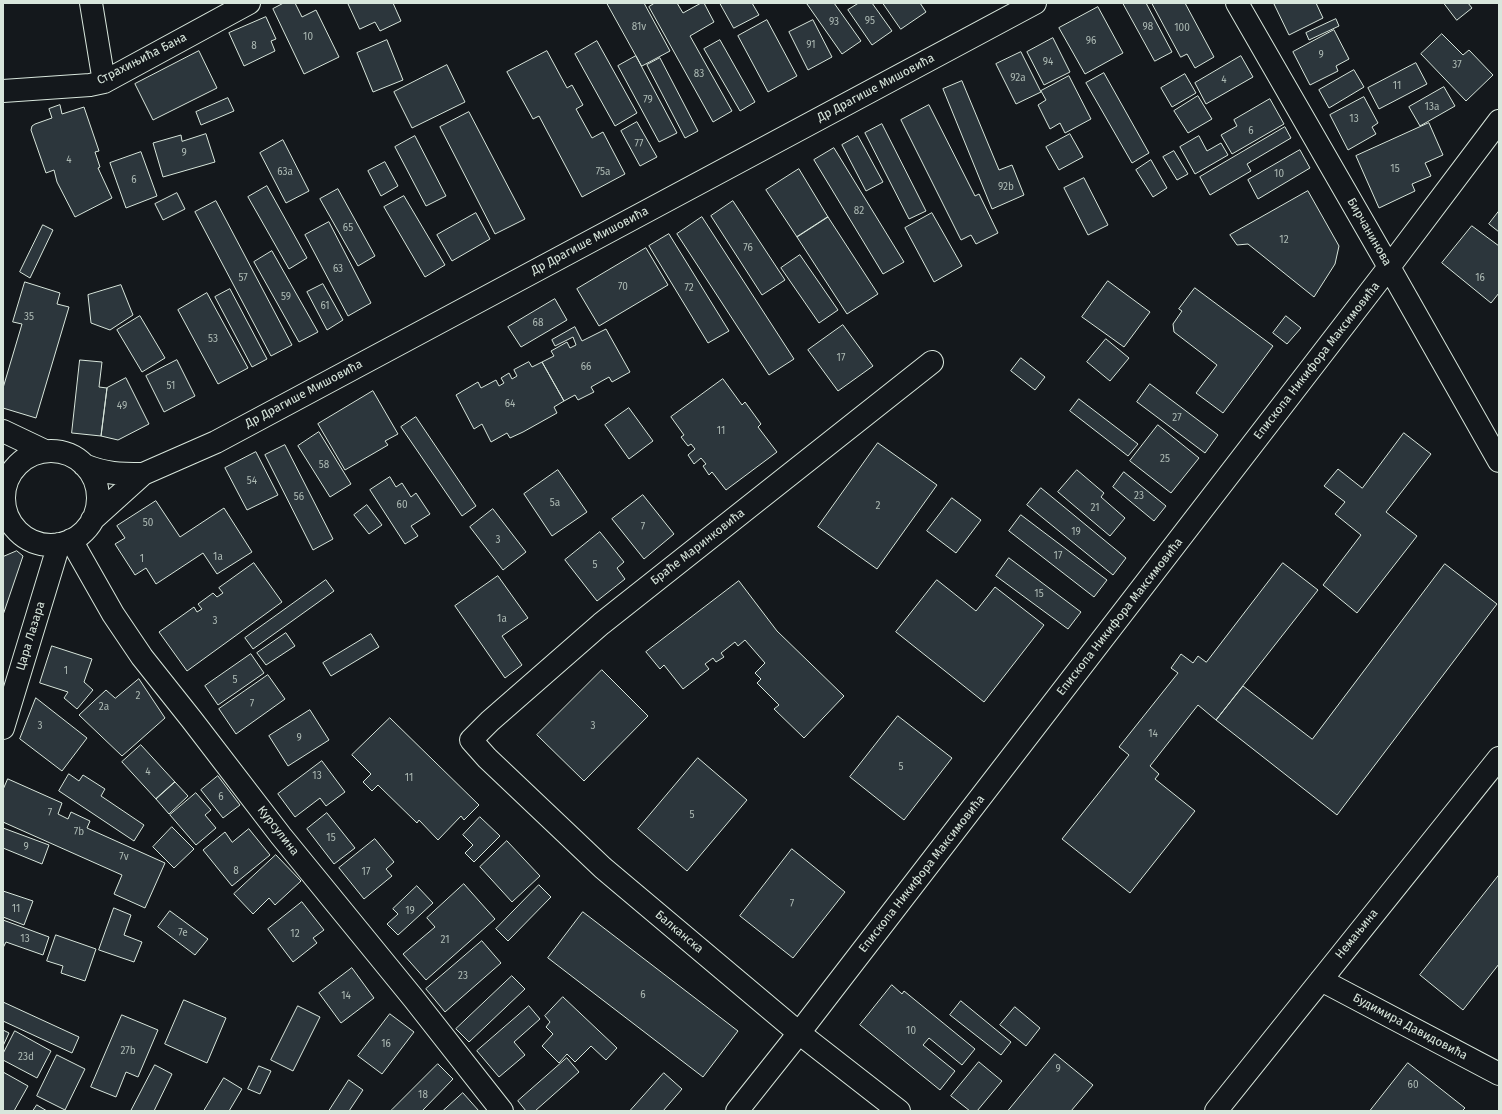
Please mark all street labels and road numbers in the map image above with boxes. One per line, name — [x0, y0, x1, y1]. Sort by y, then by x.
street label: Страхињића Бана — [95, 30, 189, 88]
street label: Др Драгише Мишовића — [815, 51, 937, 125]
street label: Бирчанинова — [1344, 195, 1394, 269]
street label: Др Драгише Мишовића — [529, 204, 651, 278]
street label: Епископа Никифора Максимовића — [1251, 279, 1383, 443]
street label: Др Драгише Мишовића — [243, 357, 365, 431]
street label: Браће Маринковића — [648, 506, 748, 588]
street label: Епископа Никифора Максимовића — [1054, 535, 1186, 699]
street label: Цара Лазара — [14, 600, 48, 672]
street label: Епископа Никифора Максимовића — [856, 792, 988, 956]
street label: Курсулина — [254, 803, 302, 859]
street label: Немањина — [1333, 906, 1381, 962]
street label: Балканска — [652, 908, 706, 956]
street label: Будимира Давидовића — [1350, 991, 1470, 1063]

